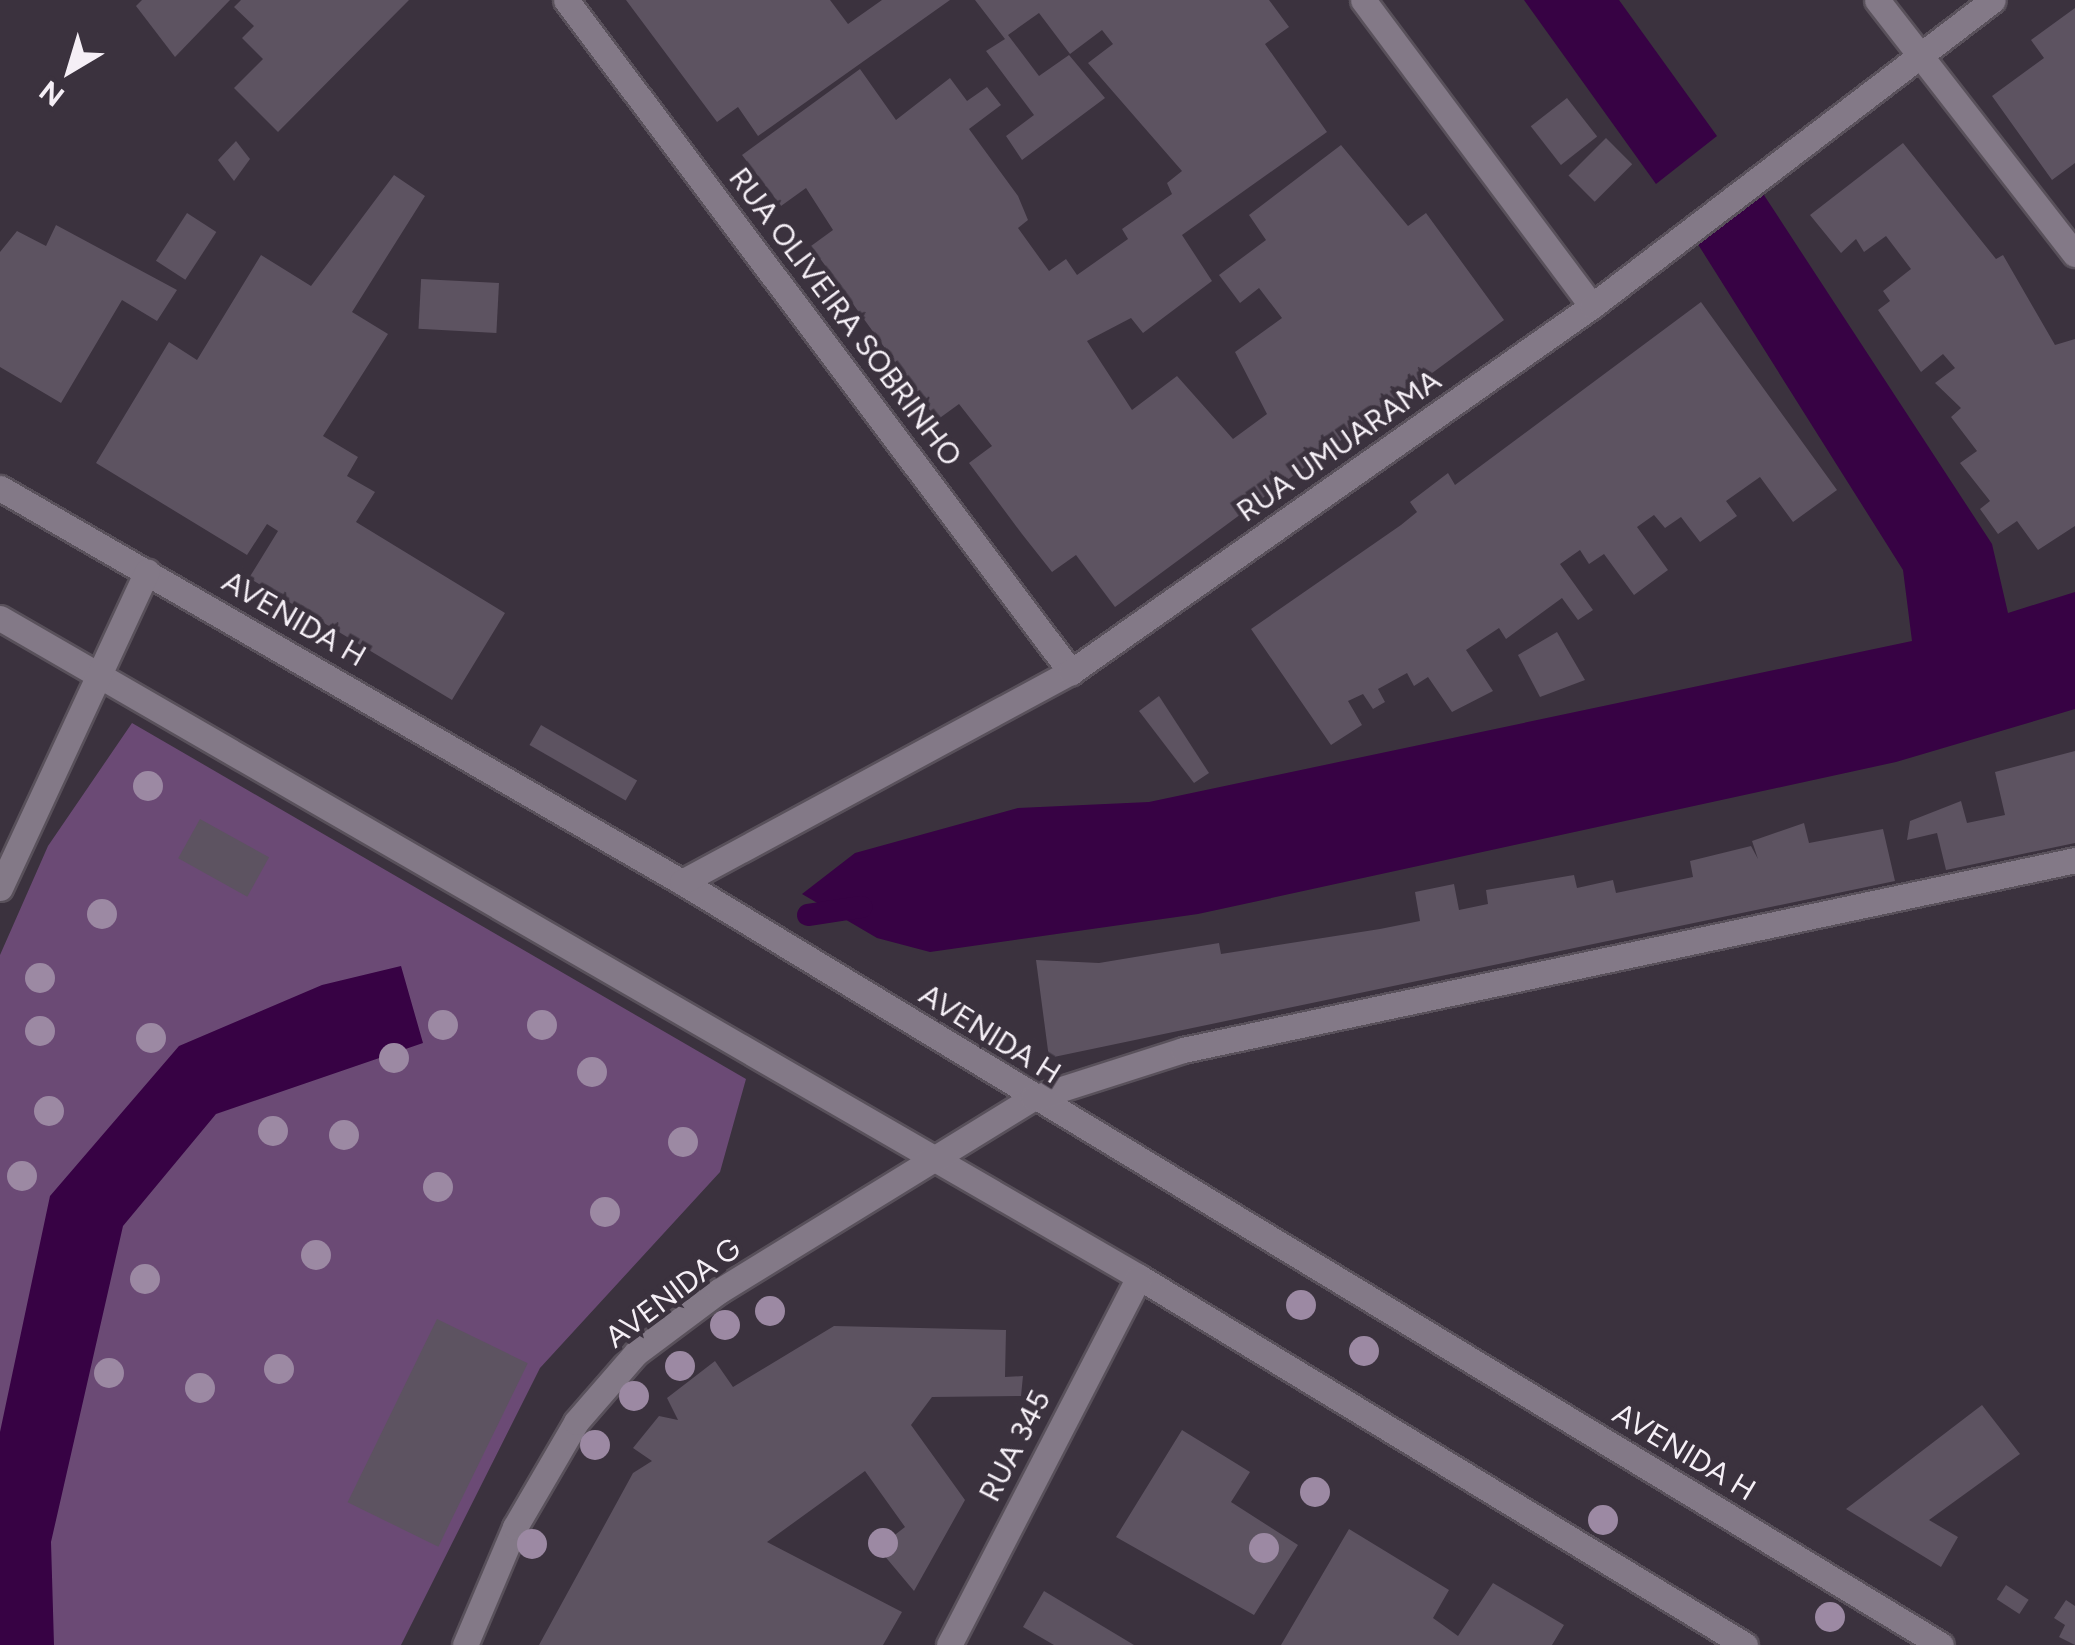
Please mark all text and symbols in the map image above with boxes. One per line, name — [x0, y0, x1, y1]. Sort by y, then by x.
north arrow — [20, 20, 120, 120]
text: N — [33, 74, 71, 114]
street label: RUA OLIVEIRA SOBRINHO — [721, 161, 969, 473]
street label: RUA UMUARAMA — [1230, 362, 1448, 530]
street label: AVENIDA H — [216, 563, 372, 675]
street label: AVENIDA H — [913, 976, 1067, 1092]
street label: AVENIDA G — [598, 1230, 748, 1356]
street label: RUA 345 — [972, 1384, 1058, 1508]
street label: AVENIDA H — [1606, 1395, 1762, 1509]

